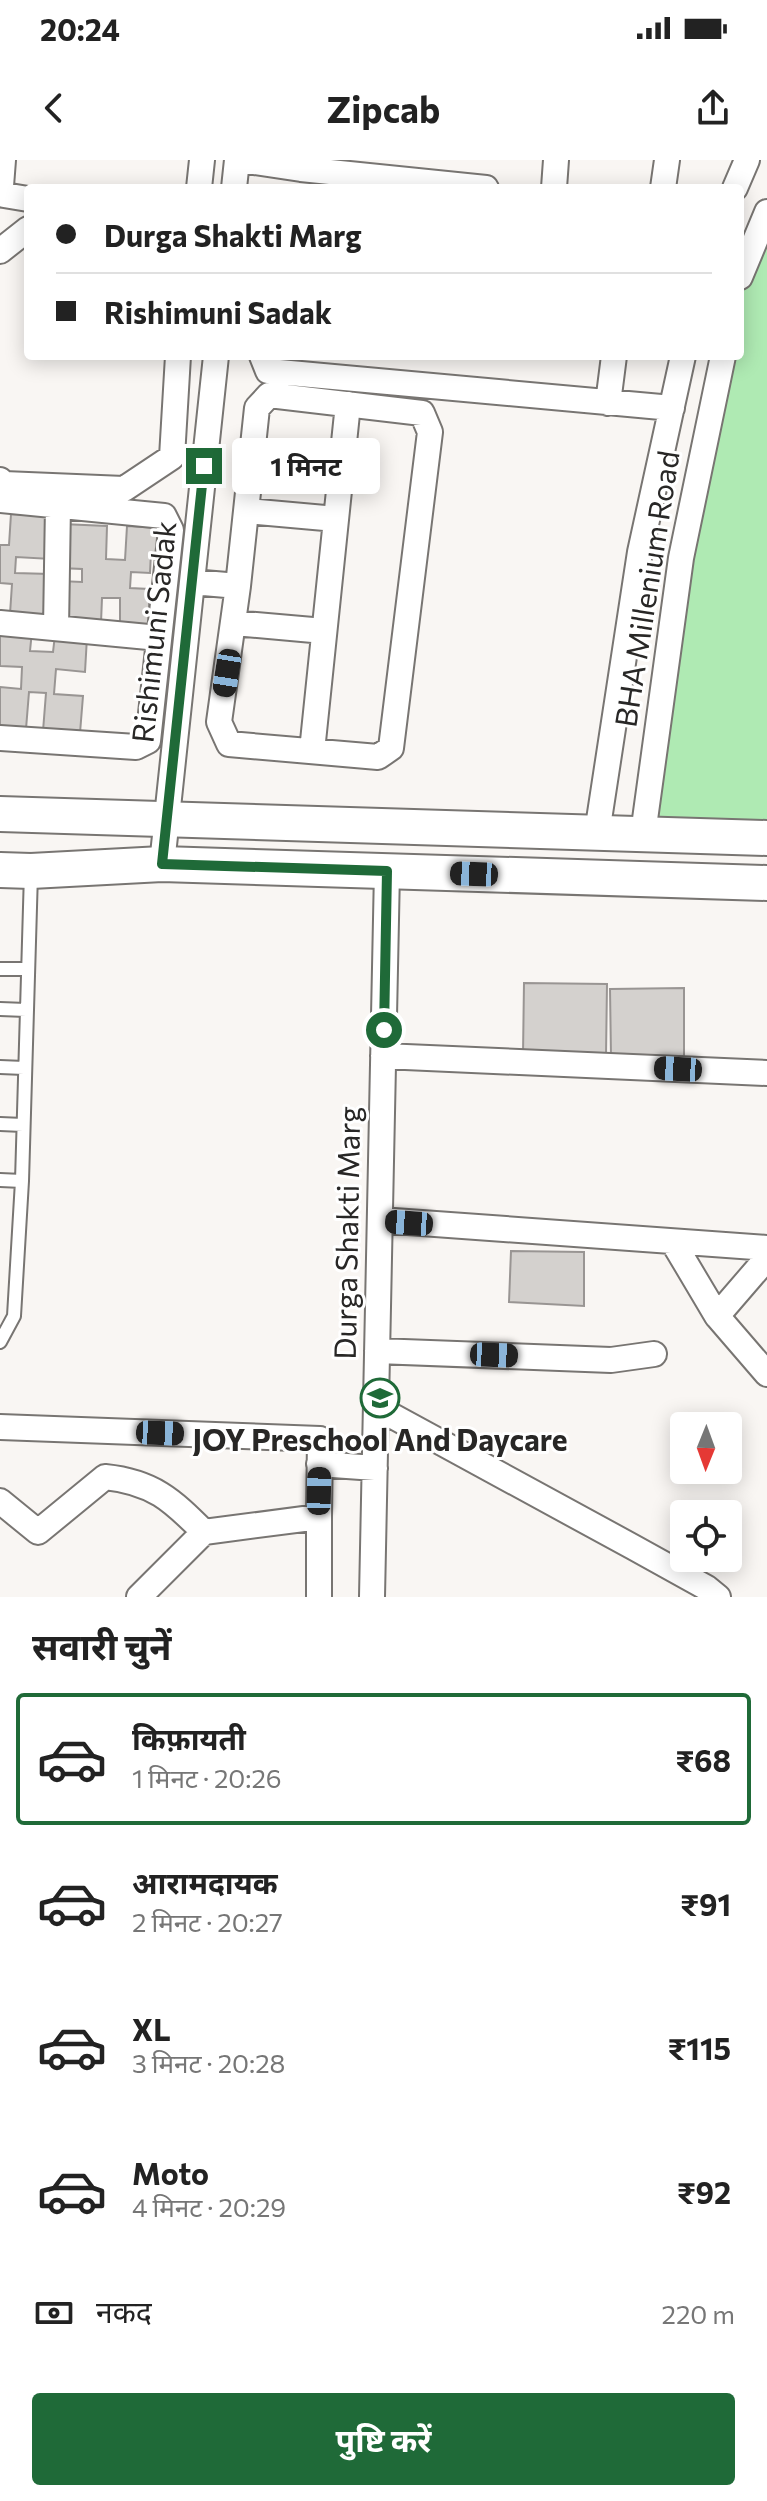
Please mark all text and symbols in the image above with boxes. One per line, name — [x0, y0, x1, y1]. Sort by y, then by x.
text: 20:24 — [40, 10, 120, 47]
icon: back — [32, 86, 76, 130]
text: Zipcab — [327, 86, 440, 130]
icon: share — [691, 86, 735, 130]
text: Durga Shakti Marg — [104, 216, 362, 253]
text: Rishimuni Sadak — [104, 293, 332, 330]
callout: 1 मिनट — [232, 438, 380, 494]
route end — [186, 448, 222, 484]
street label: BHA Millenium Road — [605, 448, 686, 730]
text: 1 मिनट — [270, 450, 342, 481]
street label: Rishimuni Sadak — [122, 519, 183, 744]
car — [211, 647, 243, 699]
car — [450, 861, 498, 887]
route start — [366, 1012, 402, 1048]
car — [653, 1056, 703, 1082]
street label: Durga Shakti Marg — [325, 1106, 366, 1360]
car — [384, 1209, 434, 1237]
car — [470, 1342, 518, 1368]
school or university icon: JOY Preschool And Daycare — [359, 1377, 401, 1419]
north arrow — [670, 1412, 742, 1484]
map controls — [670, 1412, 742, 1572]
car — [136, 1420, 184, 1446]
place label: JOY Preschool And Daycare — [192, 1420, 568, 1457]
car — [307, 1467, 331, 1515]
button: locate — [670, 1500, 742, 1572]
text: सवारी चुनें — [32, 1623, 171, 1667]
text: किफ़ायती — [132, 1719, 246, 1756]
icon: car — [36, 1723, 108, 1795]
text: ₹68 — [675, 1741, 731, 1778]
text: 1 मिनट · 20:26 — [132, 1762, 282, 1793]
text: आरामदायक — [132, 1863, 278, 1900]
icon: car — [36, 1867, 108, 1939]
text: ₹91 — [680, 1885, 731, 1922]
text: 2 मिनट · 20:27 — [132, 1906, 283, 1937]
text: XL — [132, 2010, 171, 2047]
icon: car — [36, 2011, 108, 2083]
text: ₹115 — [668, 2029, 731, 2066]
text: 3 मिनट · 20:28 — [132, 2047, 285, 2078]
text: Moto — [132, 2154, 209, 2191]
icon: car — [36, 2155, 108, 2227]
text: ₹92 — [677, 2173, 731, 2210]
text: 4 मिनट · 20:29 — [132, 2191, 286, 2222]
icon: cash — [32, 2291, 76, 2335]
text: नकद — [96, 2292, 152, 2329]
text: 220 m — [662, 2298, 735, 2329]
button: पुष्टि करें — [32, 2393, 735, 2485]

